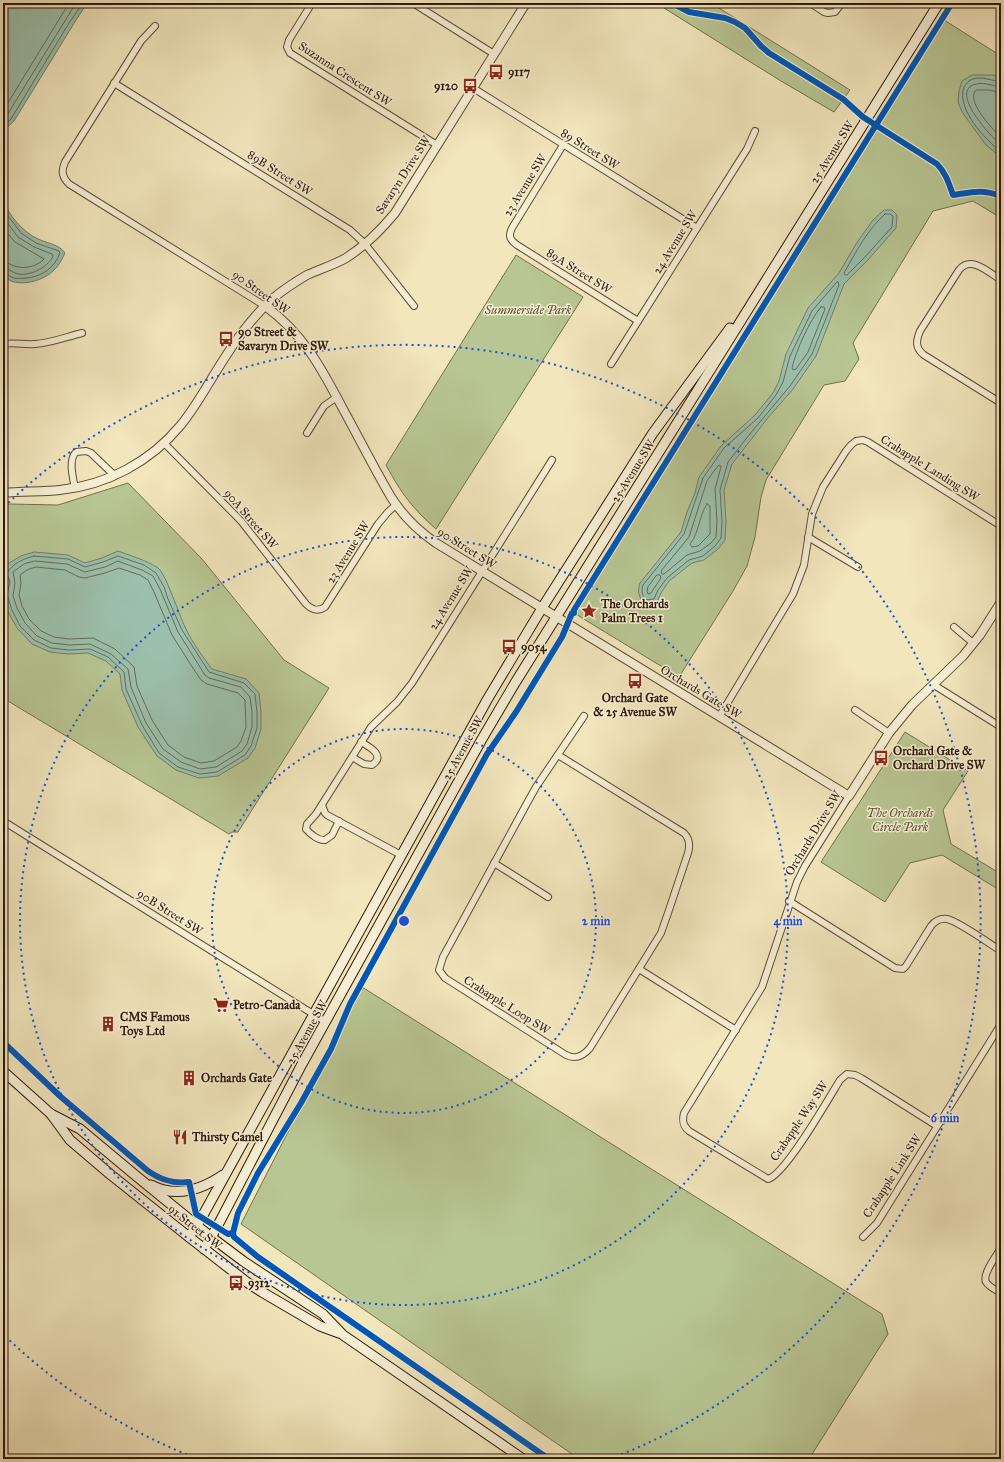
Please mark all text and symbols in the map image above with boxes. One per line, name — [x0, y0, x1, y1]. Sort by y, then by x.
street label: Suzanna Crescent SW — [296, 39, 395, 110]
bus stop icon: 9117 — [487, 63, 505, 81]
place label: 9117 — [508, 65, 531, 80]
bus stop icon: 9120 — [461, 77, 479, 95]
place label: 9120 — [434, 79, 458, 94]
street label: 25 Avenue SW — [807, 118, 857, 186]
street label: 89 Street SW — [558, 126, 622, 173]
street label: Savaryn Drive SW — [372, 133, 434, 217]
street label: 89B Street SW — [245, 147, 316, 199]
street label: 23 Avenue SW — [500, 151, 550, 218]
street label: 24 Avenue SW — [650, 207, 700, 276]
street label: 89A Street SW — [544, 245, 615, 297]
street label: 90 Street SW — [230, 267, 293, 317]
park label: Summerside Park — [484, 303, 572, 317]
place label: 90 Street & Savaryn Drive SW — [238, 325, 329, 354]
bus stop icon: 90 Street & Savaryn Drive SW — [217, 330, 235, 348]
street label: Crabapple Landing SW — [877, 432, 983, 505]
street label: 25 Avenue SW — [608, 437, 658, 505]
street label: 90A Street SW — [221, 486, 281, 552]
street label: 23 Avenue SW — [323, 518, 373, 585]
street label: 90 Street SW — [435, 524, 500, 572]
street label: 24 Avenue SW — [426, 563, 476, 632]
place label: The Orchards Palm Trees 1 — [600, 597, 669, 625]
place icon: The Orchards Palm Trees 1 — [580, 602, 598, 620]
bus stop icon: 9054 — [500, 638, 518, 656]
place label: 9054 — [521, 640, 548, 655]
street label: Orchards Gate SW — [658, 662, 744, 722]
bus stop icon: Orchard Gate & 25 Avenue SW — [626, 672, 644, 690]
place label: Orchard Gate & 25 Avenue SW — [593, 691, 677, 719]
street label: 25 Avenue SW — [440, 713, 487, 782]
place label: Orchard Gate & Orchard Drive SW — [893, 744, 986, 772]
bus stop icon: Orchard Gate & Orchard Drive SW — [872, 749, 890, 767]
street label: Orchards Drive SW — [782, 788, 844, 878]
park label: The Orchards Circle Park — [867, 806, 934, 834]
street label: 90B Street SW — [135, 886, 206, 938]
centre of rings — [397, 914, 411, 928]
text: 2 min — [582, 914, 611, 928]
text: 4 min — [773, 914, 803, 929]
street label: Crabapple Loop SW — [461, 973, 553, 1038]
supermarket icon: Petro-Canada — [212, 996, 230, 1014]
street label: 25 Avenue SW — [284, 997, 331, 1066]
place label: Petro-Canada — [233, 998, 301, 1012]
place label: CMS Famous Toys Ltd — [119, 1010, 190, 1039]
building icon: CMS Famous Toys Ltd — [99, 1015, 117, 1033]
building icon: Orchards Gate — [180, 1069, 198, 1087]
place label: Orchards Gate — [201, 1071, 272, 1085]
street label: Crabapple Way SW — [767, 1078, 831, 1164]
text: 6 min — [931, 1111, 960, 1125]
restaurant icon: Thirsty Camel — [171, 1128, 189, 1146]
place label: Thirsty Camel — [191, 1130, 264, 1145]
street label: Crabapple Link SW — [860, 1131, 924, 1220]
street label: 91 Street SW — [165, 1202, 225, 1253]
bus stop icon: 9312 — [227, 1274, 245, 1292]
place label: 9312 — [248, 1276, 271, 1291]

